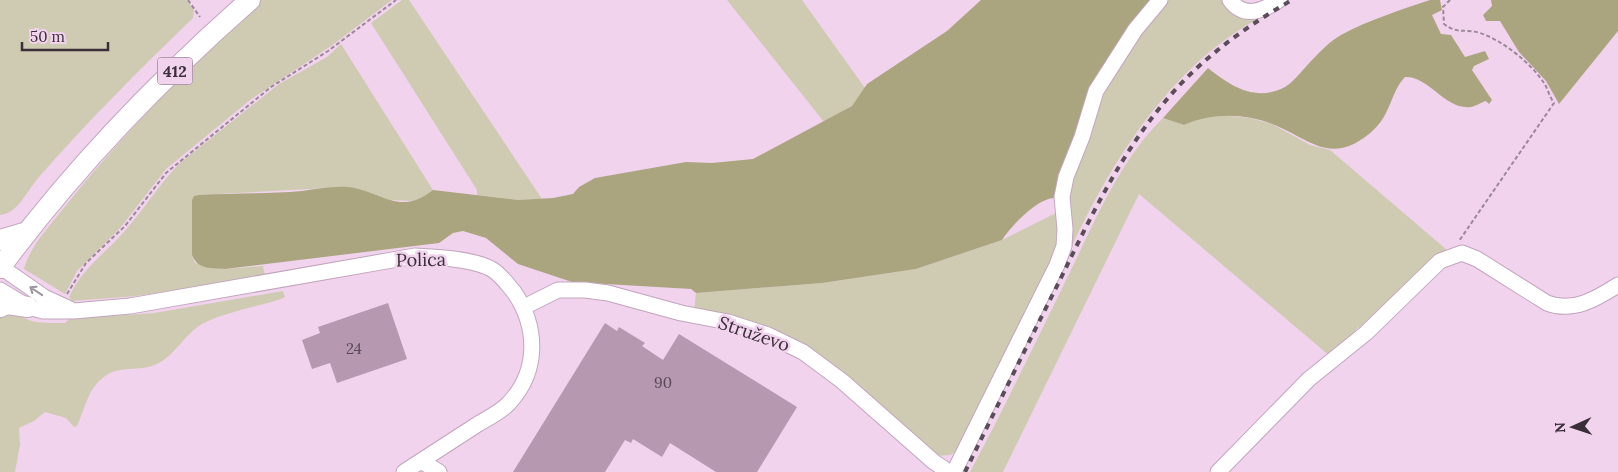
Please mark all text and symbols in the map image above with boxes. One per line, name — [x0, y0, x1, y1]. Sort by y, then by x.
scale bar — [22, 20, 109, 52]
text: 50 m — [30, 27, 65, 46]
road number: 412 — [158, 58, 192, 84]
street label: Polica — [396, 248, 446, 271]
one-way arrow — [29, 286, 43, 296]
street label: Struževo — [715, 311, 793, 356]
house number: 24 — [346, 339, 362, 358]
house number: 90 — [654, 373, 672, 392]
north arrow — [1548, 402, 1598, 452]
text: N — [1551, 422, 1569, 434]

